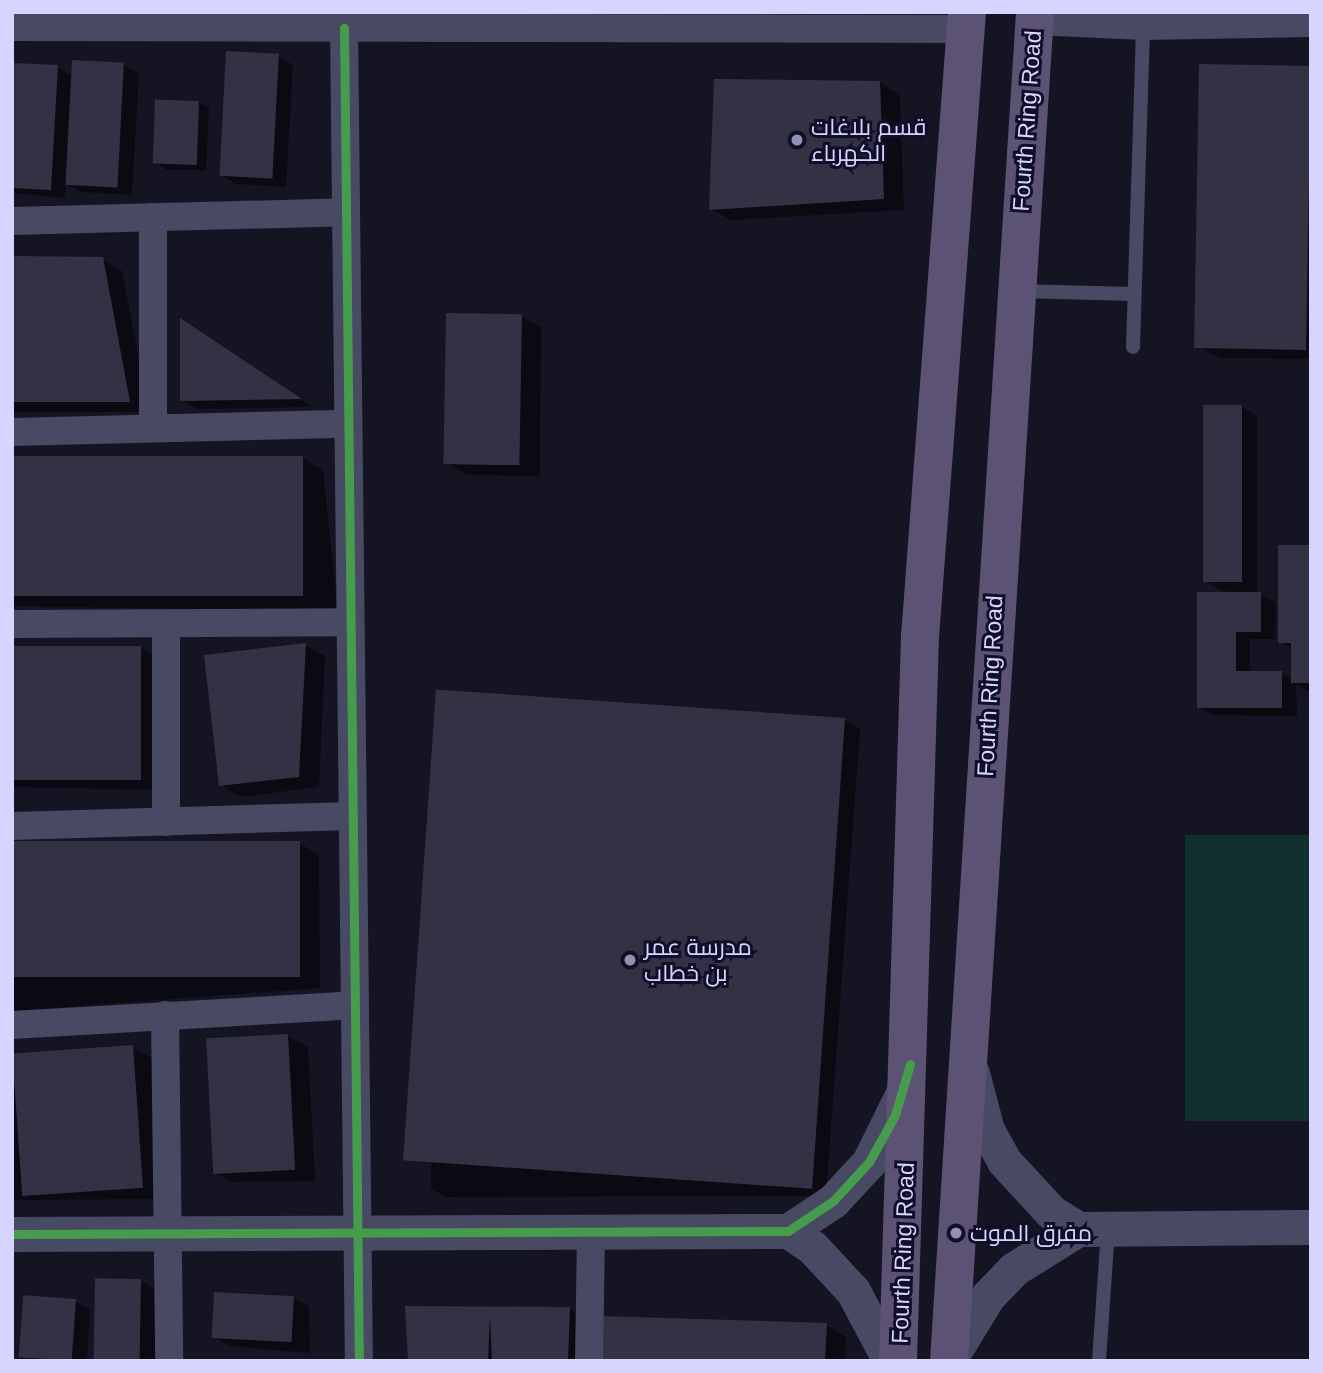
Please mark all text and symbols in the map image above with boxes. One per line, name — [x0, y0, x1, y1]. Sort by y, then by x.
street label: Fourth Ring Road — [1007, 29, 1047, 213]
place label: قسم بلاغات الكهرباء — [811, 113, 926, 167]
marker: قسم بلاغات الكهرباء — [789, 132, 805, 148]
street label: Fourth Ring Road — [971, 595, 1009, 777]
place label: مدرسة عمر بن خطاب — [644, 933, 752, 987]
marker: مدرسة عمر بن خطاب — [622, 952, 638, 968]
street label: Fourth Ring Road — [886, 1162, 920, 1344]
place label: مفرق الموت — [970, 1219, 1092, 1247]
marker: مفرق الموت — [948, 1225, 964, 1241]

